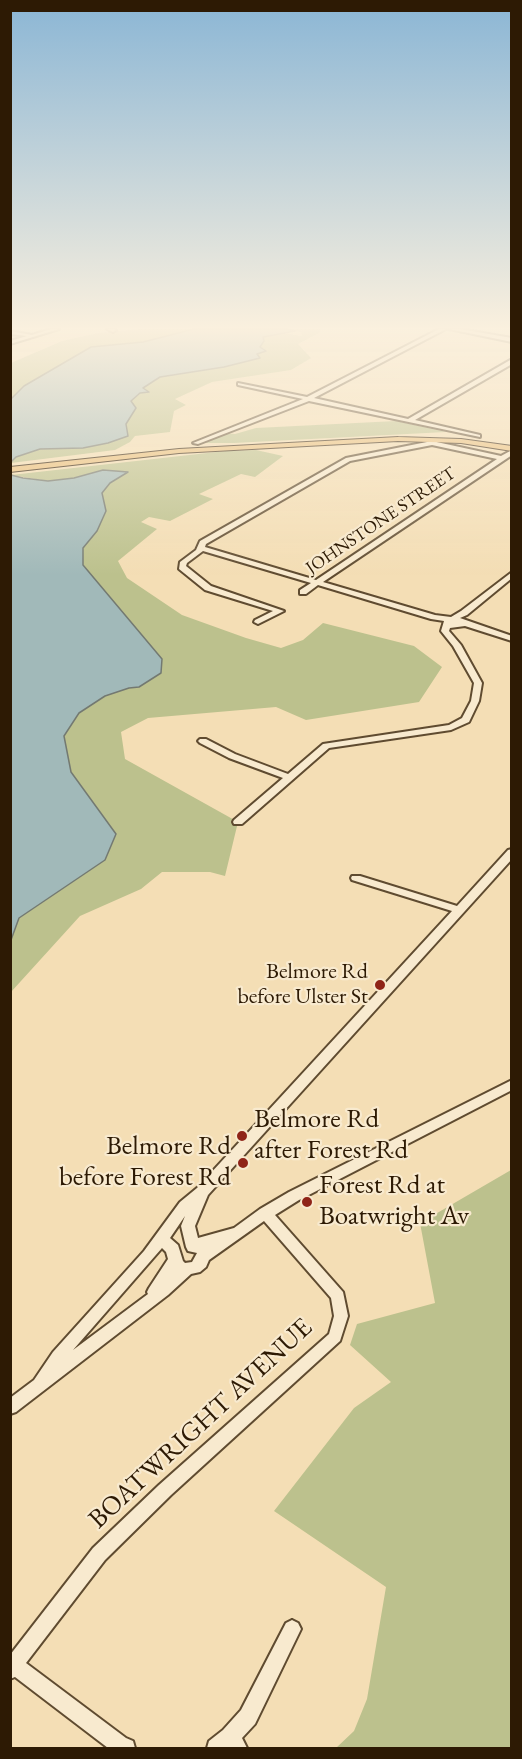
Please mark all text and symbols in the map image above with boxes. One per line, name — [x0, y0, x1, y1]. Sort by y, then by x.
street label: JOHNSTONE STREET — [302, 463, 460, 579]
place label: Belmore Rd before Ulster St — [237, 959, 368, 1010]
marker: Belmore Rd before Ulster St — [373, 978, 387, 992]
place label: Belmore Rd after Forest Rd — [254, 1104, 408, 1167]
marker: Belmore Rd after Forest Rd — [235, 1129, 249, 1143]
place label: Belmore Rd before Forest Rd — [59, 1131, 231, 1194]
marker: Belmore Rd before Forest Rd — [236, 1156, 250, 1170]
place label: Forest Rd at Boatwright Av — [319, 1170, 469, 1233]
marker: Forest Rd at Boatwright Av — [300, 1195, 314, 1209]
street label: BOATWRIGHT AVENUE — [82, 1312, 320, 1536]

